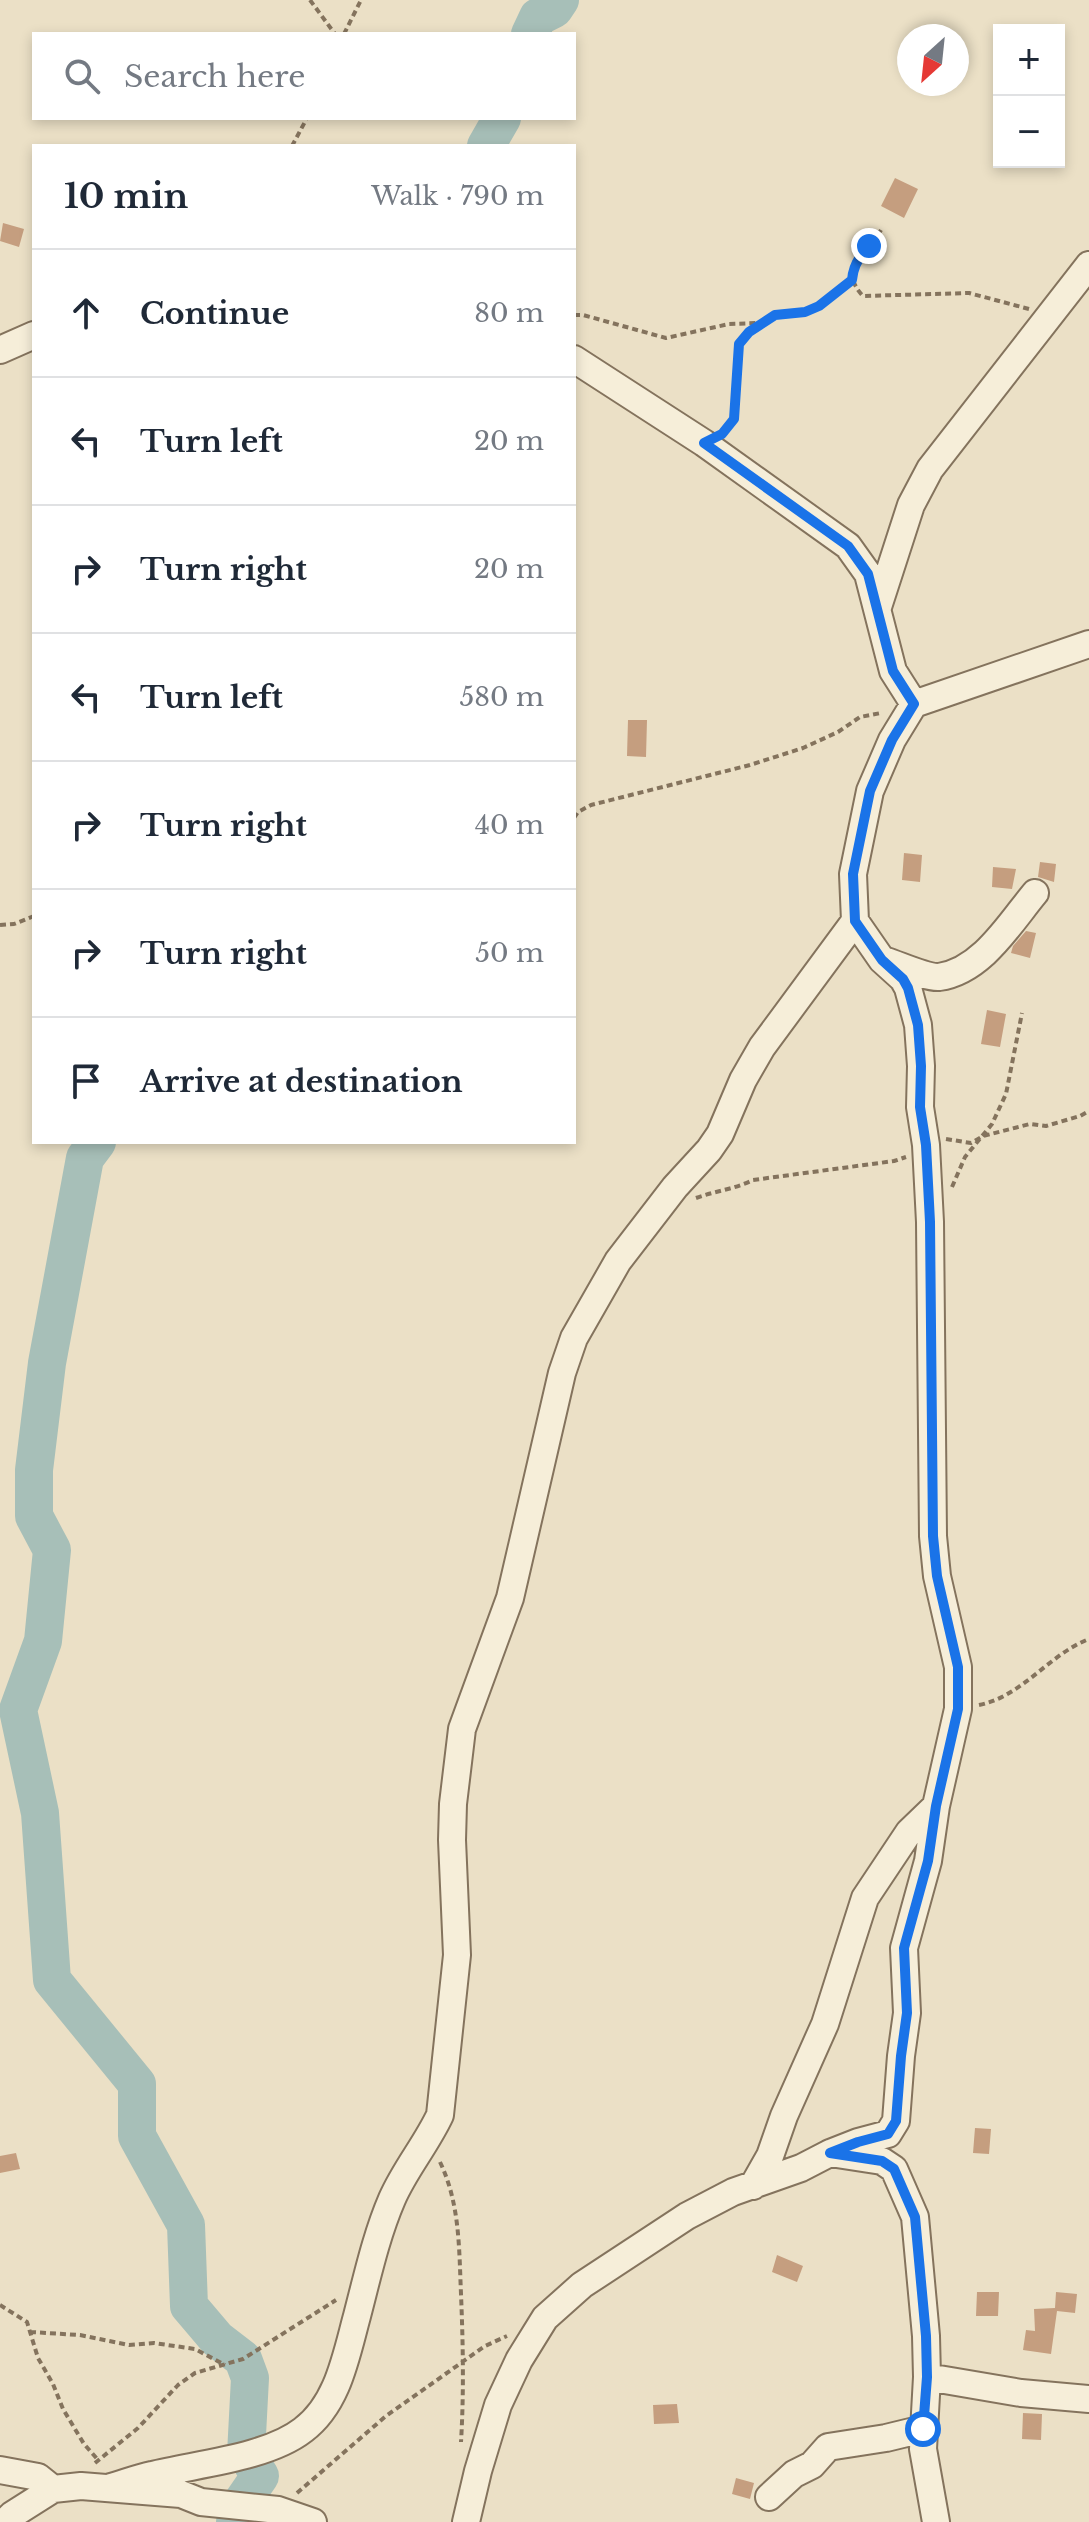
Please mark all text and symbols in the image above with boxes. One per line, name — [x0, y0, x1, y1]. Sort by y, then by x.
north arrow — [897, 24, 969, 96]
map controls — [993, 24, 1065, 168]
button: + — [993, 24, 1065, 96]
search box — [32, 32, 576, 120]
icon: search — [60, 54, 104, 98]
text: Search here — [124, 58, 305, 95]
button: − — [993, 96, 1065, 168]
text: 10 min — [64, 175, 188, 217]
text: Walk · 790 m — [371, 180, 544, 212]
route end — [851, 228, 887, 264]
icon: ahead — [64, 291, 108, 335]
text: Continue — [140, 295, 289, 332]
text: 80 m — [474, 297, 544, 329]
icon: left — [64, 419, 108, 463]
text: Turn left — [140, 423, 283, 460]
text: 20 m — [474, 425, 544, 457]
icon: right — [64, 547, 108, 591]
text: Turn right — [140, 551, 307, 588]
text: 20 m — [474, 553, 544, 585]
icon: left — [64, 675, 108, 719]
text: Turn left — [140, 679, 283, 716]
text: 580 m — [460, 681, 544, 713]
icon: right — [64, 803, 108, 847]
text: Turn right — [140, 807, 307, 844]
text: 40 m — [475, 809, 544, 841]
icon: right — [64, 931, 108, 975]
text: Turn right — [140, 935, 307, 972]
text: 50 m — [475, 937, 544, 969]
icon: arrive — [64, 1059, 108, 1103]
text: Arrive at destination — [140, 1063, 463, 1100]
route start — [905, 2411, 941, 2447]

